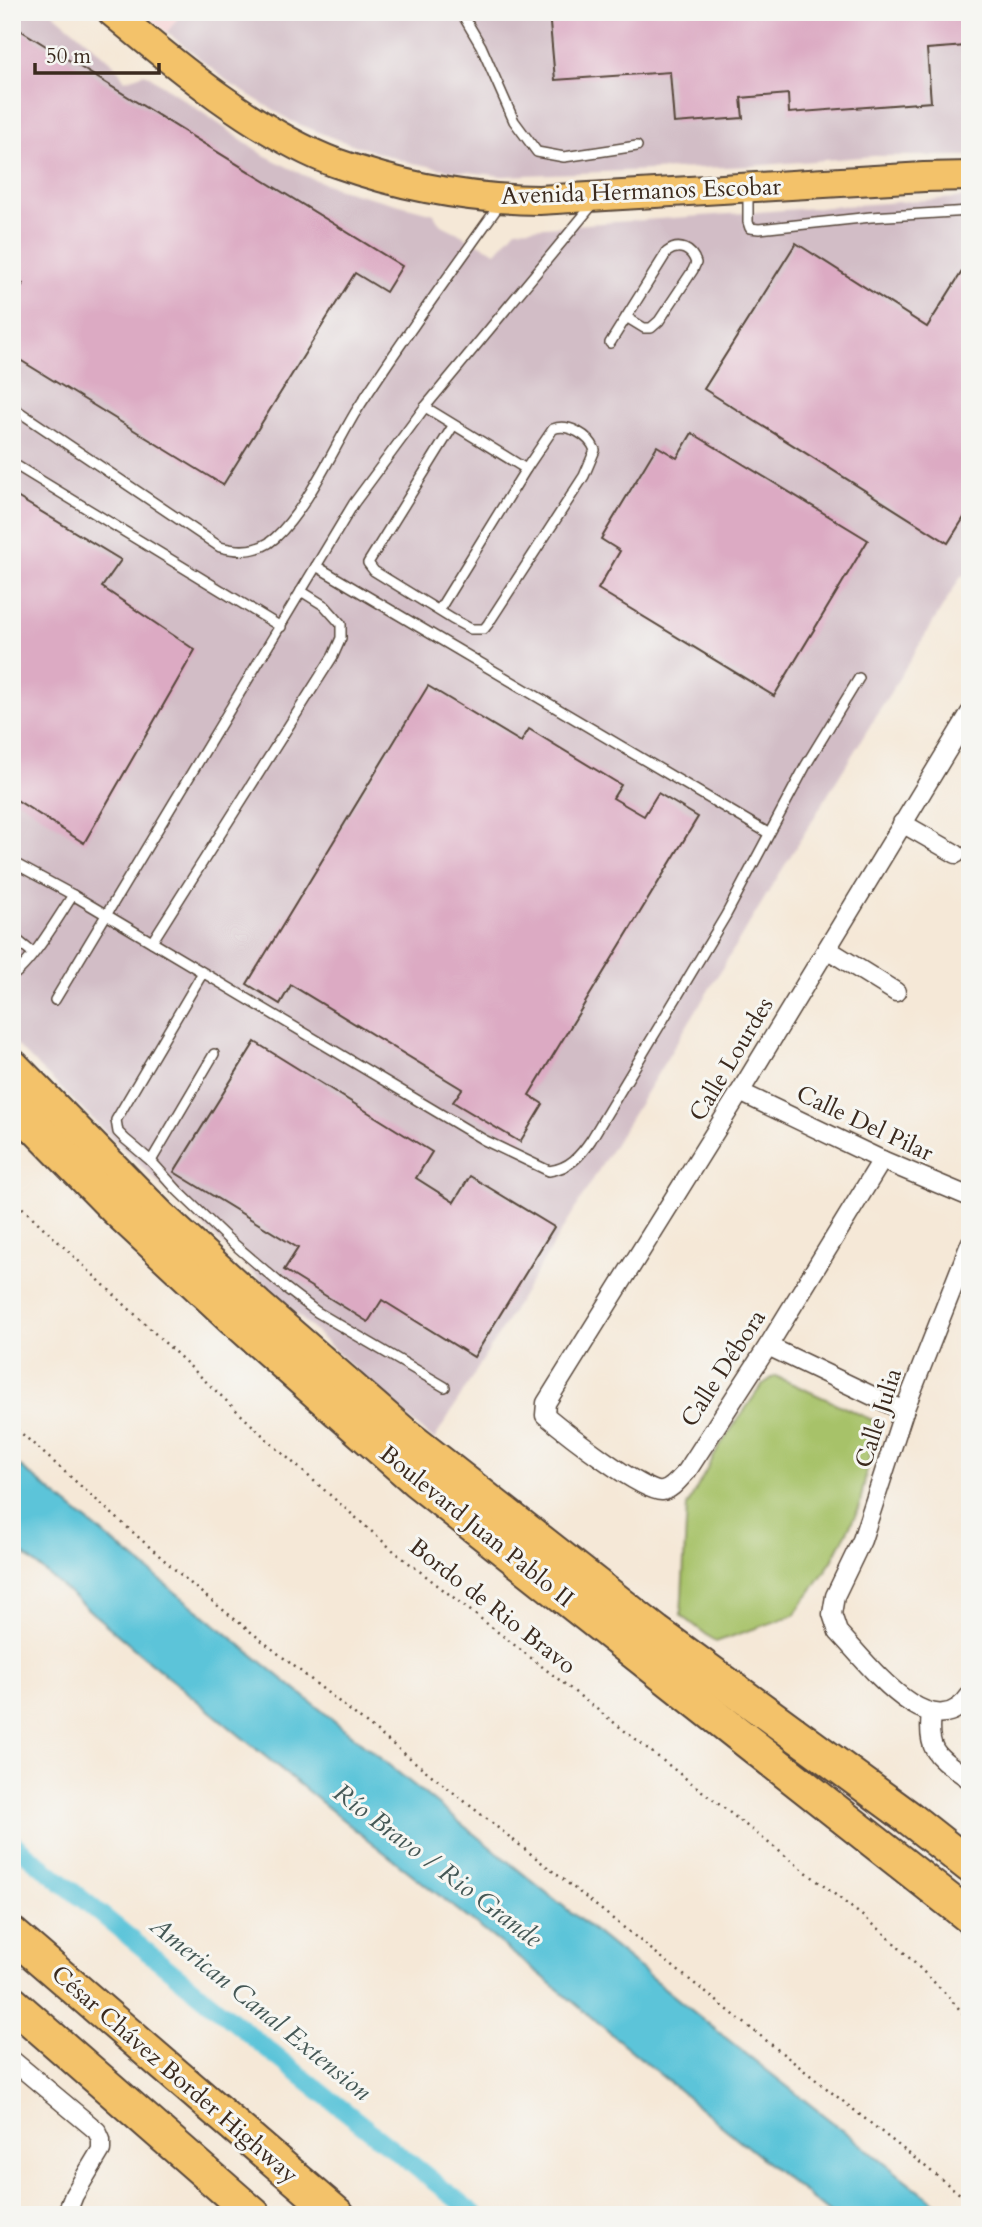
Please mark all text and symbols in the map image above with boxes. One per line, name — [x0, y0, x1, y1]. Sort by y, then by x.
scale bar — [35, 32, 159, 76]
text: 50 m — [46, 42, 91, 71]
street label: Avenida Hermanos Escobar — [500, 170, 782, 213]
street label: Calle Lourdes — [681, 991, 781, 1128]
street label: Calle Del Pilar — [791, 1077, 939, 1170]
street label: Calle Débora — [673, 1303, 774, 1433]
street label: Calle Julia — [847, 1364, 910, 1472]
street label: Boulevard Juan Pablo II — [373, 1438, 581, 1615]
street label: Bordo de Rio Bravo — [402, 1531, 583, 1682]
water label: Río Bravo / Rio Grande — [326, 1775, 550, 1956]
water label: American Canal Extension — [142, 1908, 379, 2109]
street label: César Chávez Border Highway — [44, 1958, 306, 2191]

